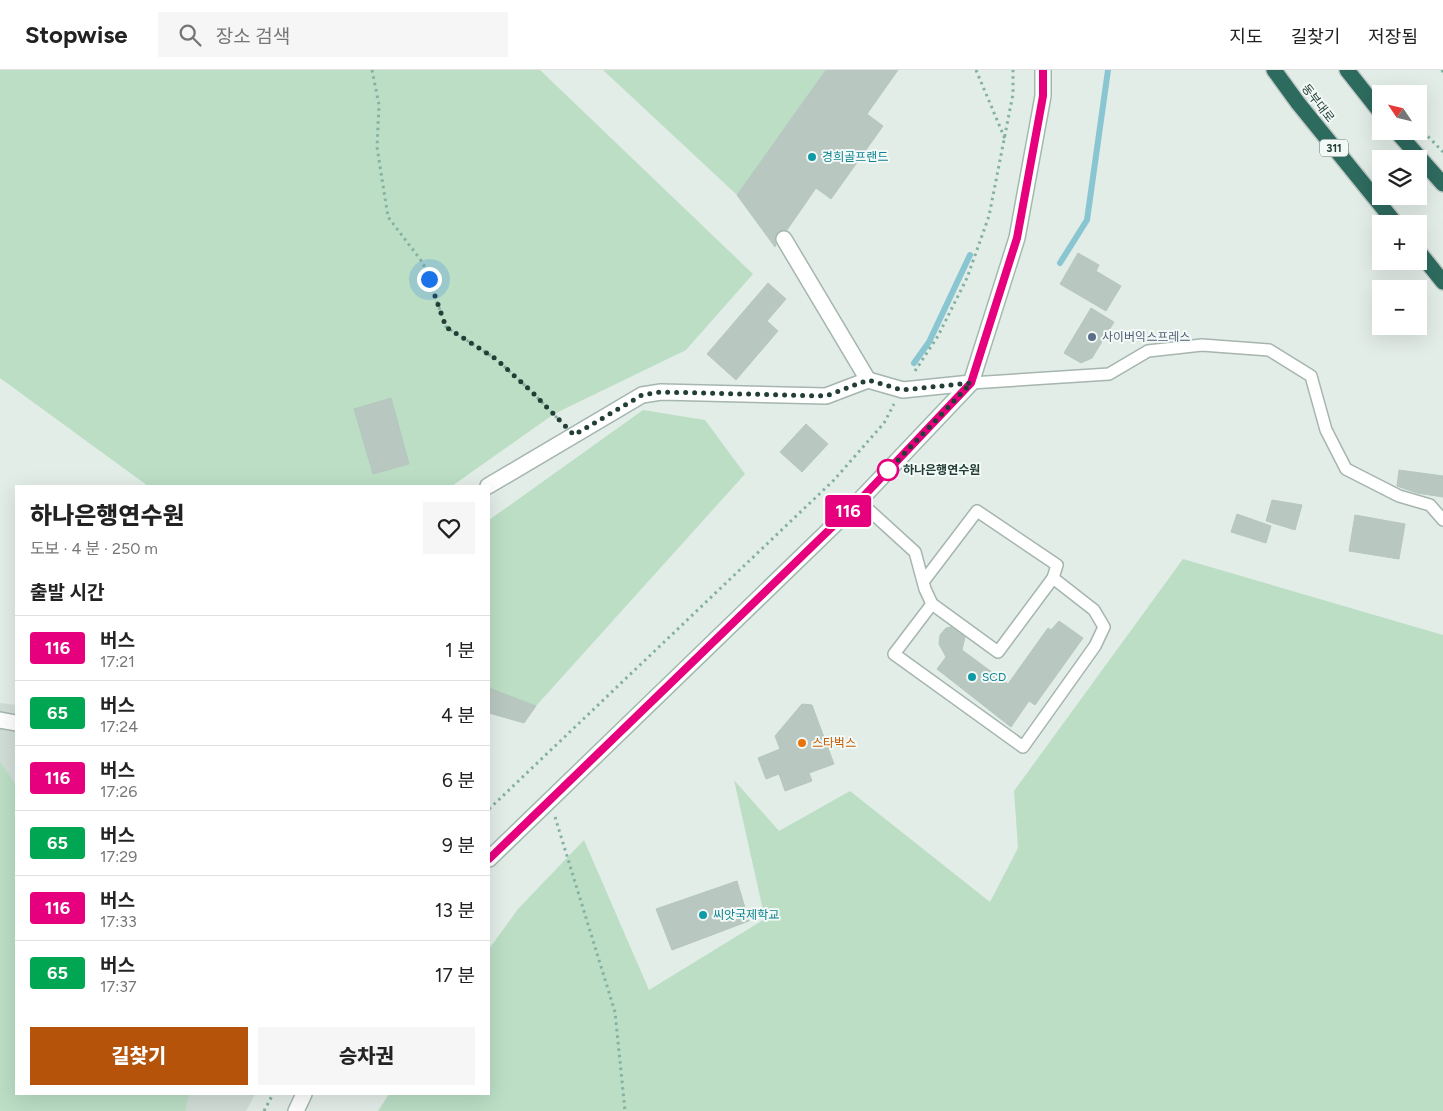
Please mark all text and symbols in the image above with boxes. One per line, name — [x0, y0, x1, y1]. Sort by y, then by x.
search box — [158, 12, 508, 57]
text: Stopwise — [25, 20, 128, 49]
icon: search — [176, 21, 204, 49]
text: 장소 검색 — [216, 25, 290, 48]
text: 지도 — [1230, 26, 1263, 48]
text: 길찾기 — [1291, 26, 1340, 48]
text: 저장됨 — [1368, 26, 1418, 48]
street label: 동부대로 — [1299, 81, 1337, 125]
north arrow — [1372, 85, 1428, 140]
map controls — [1372, 85, 1427, 335]
road number: 311 — [1320, 140, 1348, 156]
place label: 경희골프랜드 — [822, 150, 888, 164]
button: layers — [1372, 150, 1427, 205]
marker: 경희골프랜드 — [806, 151, 818, 163]
button: + — [1372, 215, 1427, 270]
your location — [417, 267, 442, 292]
button: − — [1372, 280, 1427, 335]
place label: 사이버익스프레스 — [1102, 330, 1190, 344]
marker: 사이버익스프레스 — [1086, 331, 1098, 343]
marker: 하나은행연수원 — [877, 459, 899, 481]
place label: 하나은행연수원 — [903, 463, 980, 477]
line badge: 116 — [819, 495, 877, 527]
text: 116 — [835, 500, 861, 522]
text: 하나은행연수원 — [30, 501, 185, 530]
button: heart — [423, 502, 475, 554]
text: 도보 · 4 분 · 250 m — [30, 539, 158, 558]
text: 출발 시간 — [30, 581, 104, 604]
text: 버스 — [100, 629, 135, 652]
text: 116 — [45, 637, 70, 659]
text: 1 분 — [445, 639, 475, 662]
text: 17:21 — [100, 652, 135, 671]
place label: SCD — [982, 670, 1006, 684]
marker: SCD — [966, 671, 978, 683]
text: 버스 — [100, 694, 135, 717]
text: 65 — [47, 702, 68, 724]
text: 4 분 — [441, 704, 475, 727]
text: 17:24 — [100, 717, 138, 736]
place label: 스타벅스 — [812, 736, 856, 750]
marker: 스타벅스 — [796, 737, 808, 749]
text: 버스 — [100, 759, 135, 782]
text: 116 — [45, 767, 70, 789]
text: 6 분 — [442, 769, 475, 792]
text: 17:26 — [100, 782, 137, 801]
text: 버스 — [100, 824, 135, 847]
text: 65 — [47, 832, 68, 854]
text: 9 분 — [442, 834, 475, 857]
text: 17:29 — [100, 847, 137, 866]
text: 버스 — [100, 889, 135, 912]
text: 116 — [45, 897, 70, 919]
text: 13 분 — [435, 899, 475, 922]
place label: 씨앗국제학교 — [713, 908, 779, 922]
marker: 씨앗국제학교 — [697, 909, 709, 921]
text: 17:33 — [100, 912, 137, 931]
text: 버스 — [100, 954, 135, 977]
text: 65 — [47, 962, 68, 984]
text: 17 분 — [435, 964, 475, 987]
text: 17:37 — [100, 977, 137, 996]
button: 길찾기 — [30, 1027, 248, 1085]
button: 승차권 — [258, 1027, 475, 1085]

